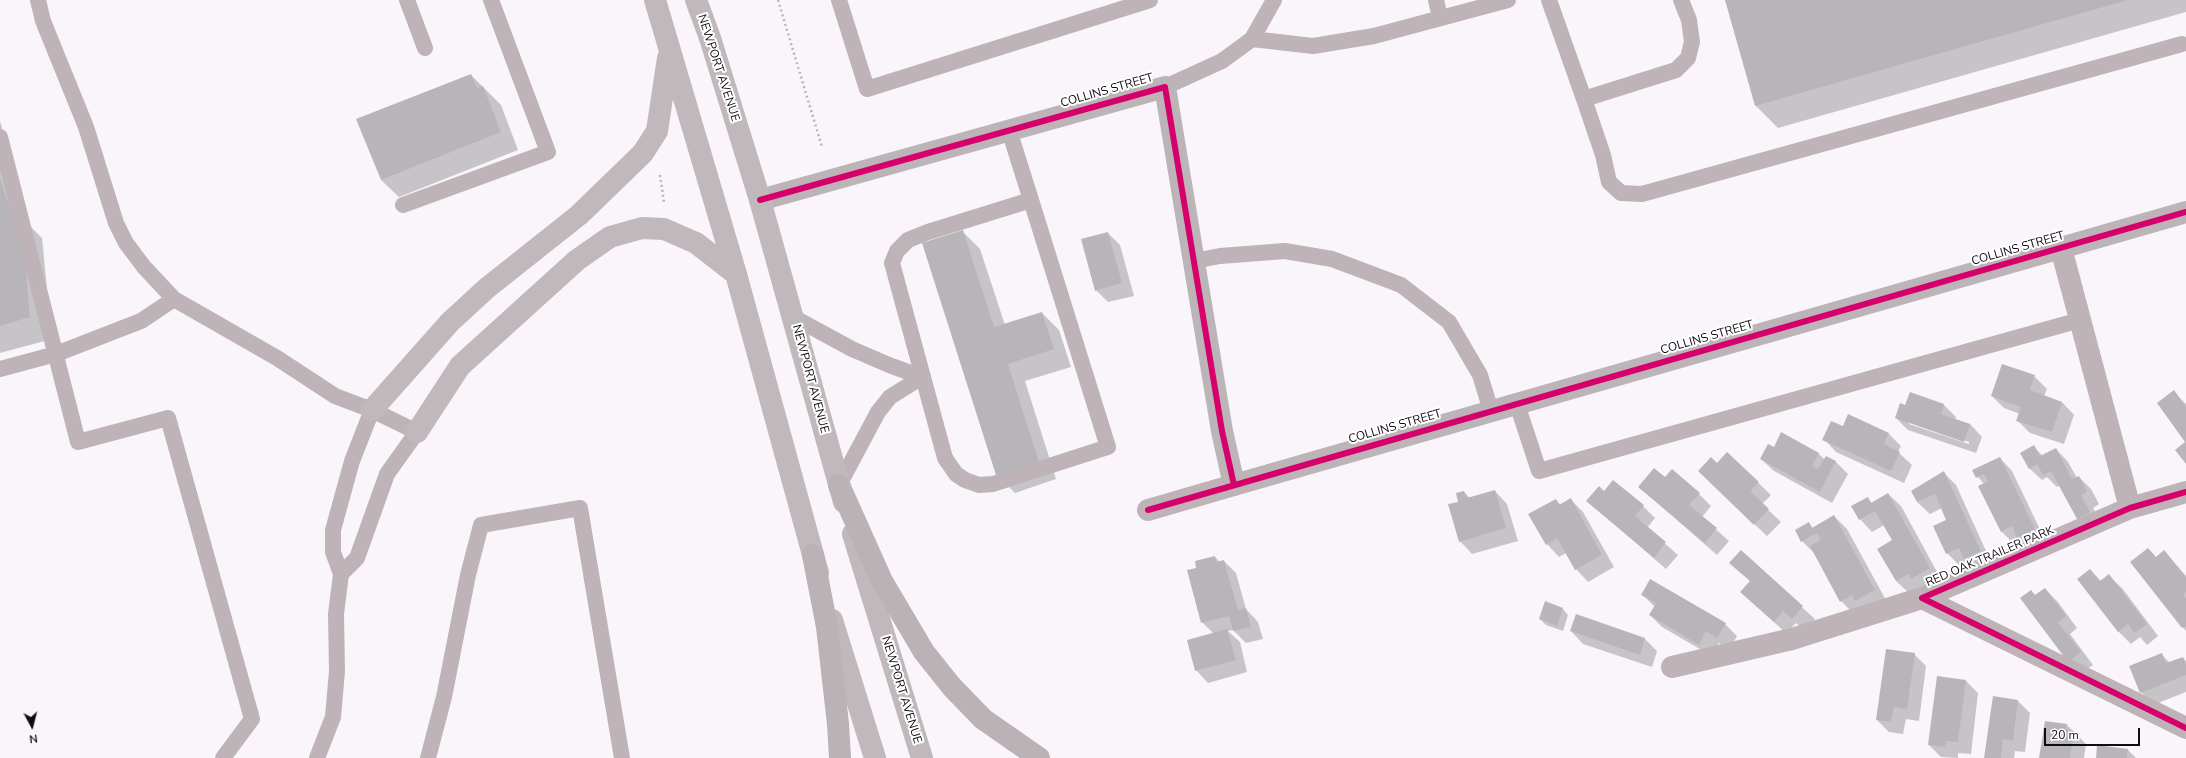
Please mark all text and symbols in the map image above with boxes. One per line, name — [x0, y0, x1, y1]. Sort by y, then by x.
street label: NEWPORT AVENUE — [694, 13, 742, 123]
street label: COLLINS STREET — [1059, 71, 1155, 111]
street label: COLLINS STREET — [1970, 229, 2066, 269]
street label: COLLINS STREET — [1659, 318, 1755, 358]
street label: NEWPORT AVENUE — [789, 323, 831, 435]
street label: COLLINS STREET — [1347, 407, 1443, 447]
street label: RED OAK TRAILER PARK — [1924, 523, 2056, 591]
street label: NEWPORT AVENUE — [878, 634, 924, 746]
north arrow — [12, 706, 52, 746]
scale bar — [2046, 720, 2142, 746]
text: 20 m — [2051, 727, 2079, 743]
text: N — [29, 730, 39, 746]

